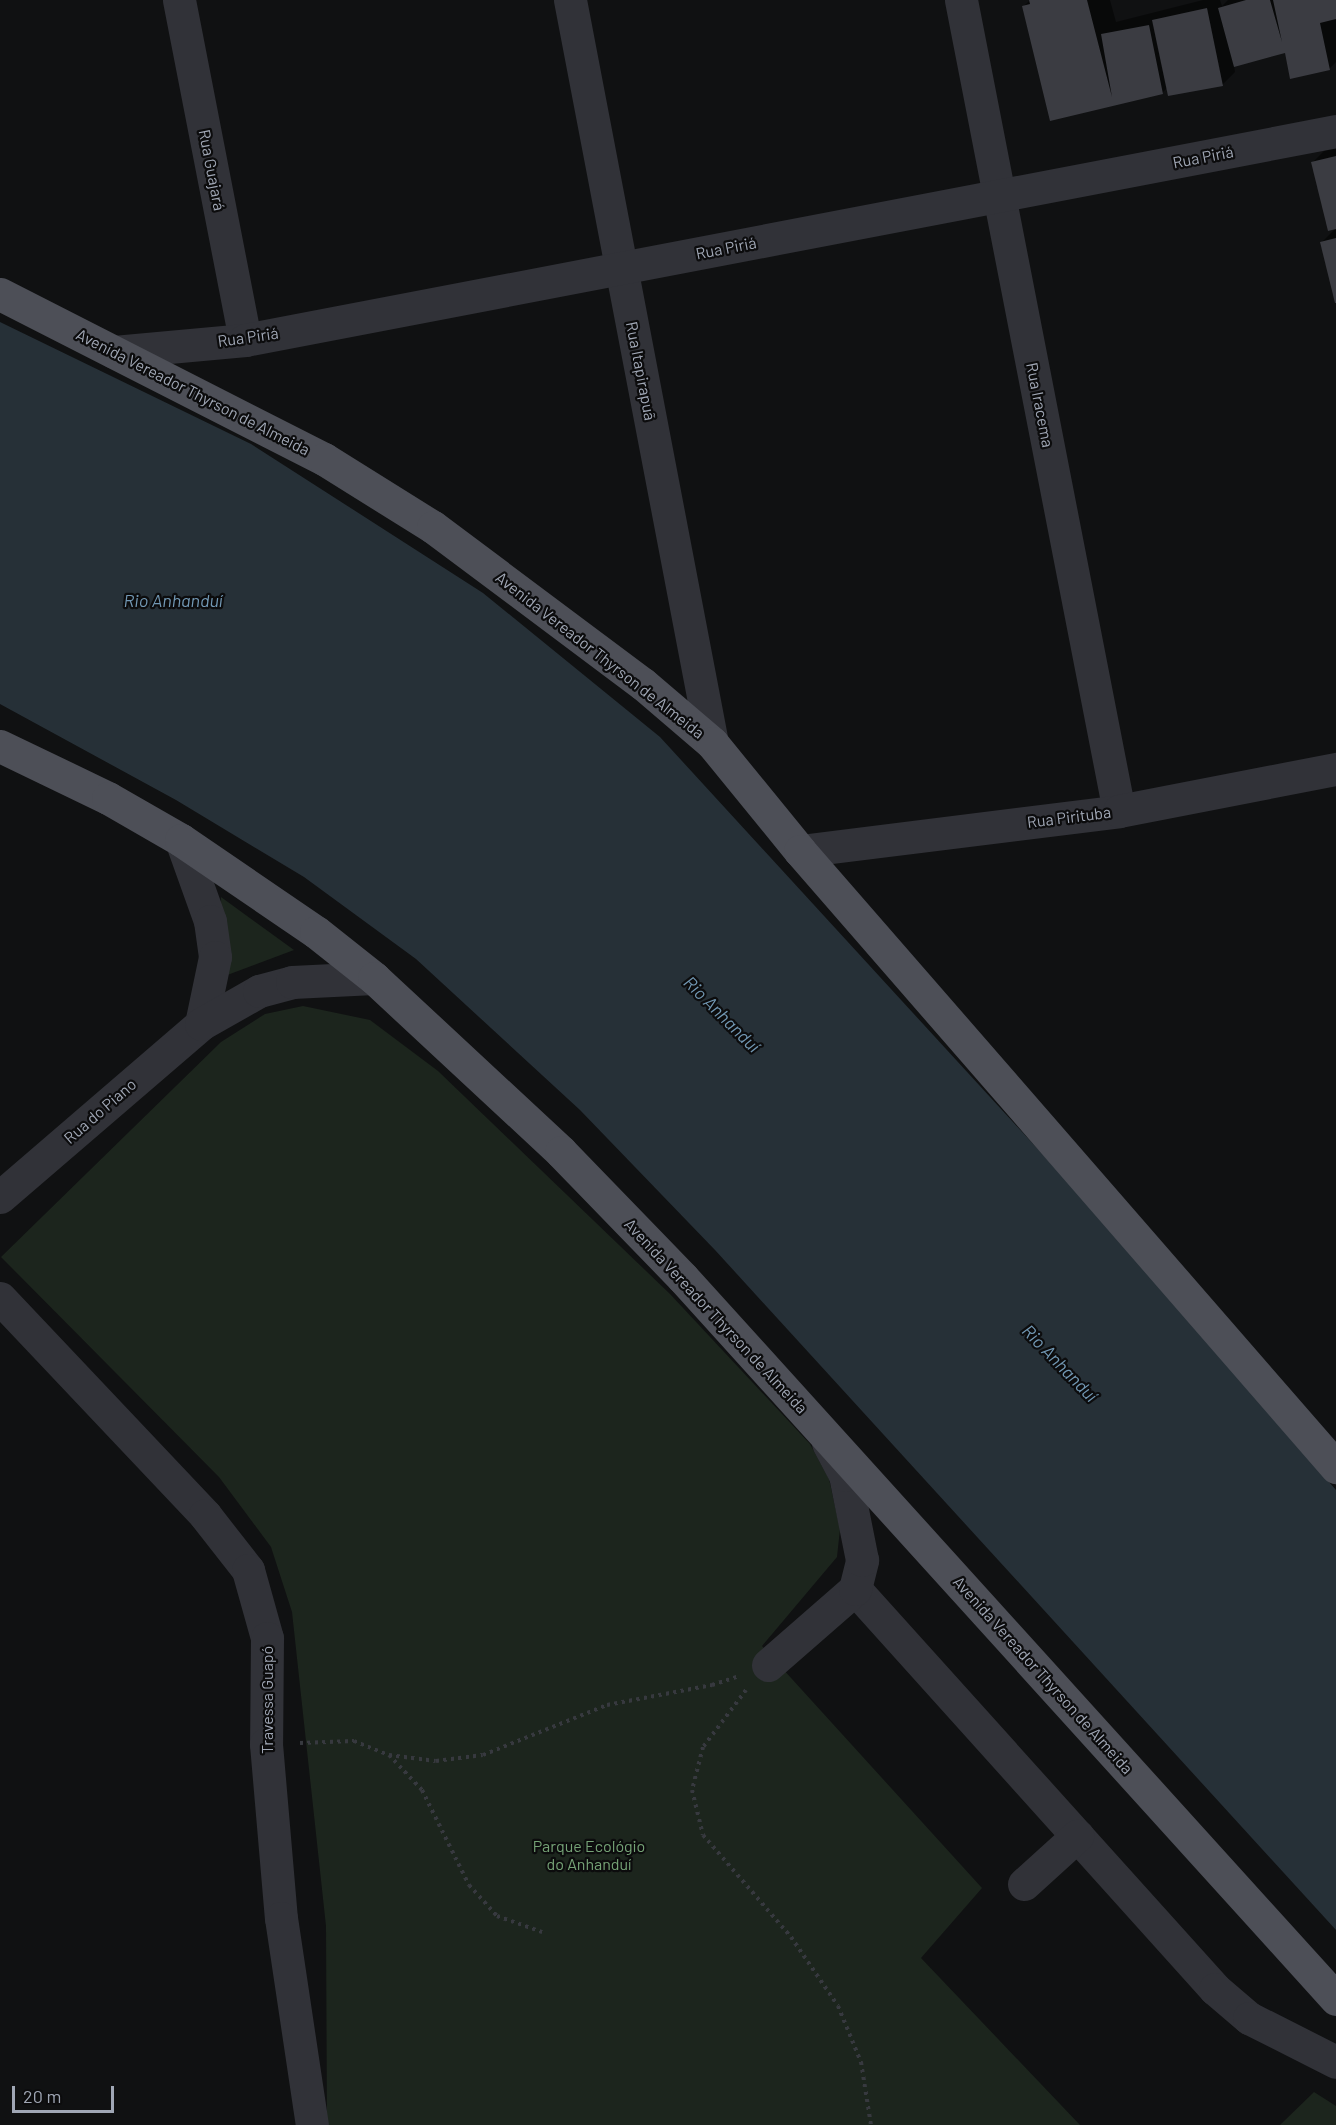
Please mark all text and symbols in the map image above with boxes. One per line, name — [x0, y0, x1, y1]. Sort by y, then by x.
street label: Rua Guajará — [195, 128, 229, 212]
street label: Rua Piriá — [1171, 142, 1235, 172]
street label: Rua Piriá — [694, 233, 758, 263]
street label: Rua Itapirapuã — [622, 320, 660, 422]
street label: Rua Piriá — [216, 323, 280, 351]
street label: Avenida Vereador Thyrson de Almeida — [73, 325, 313, 459]
street label: Rua Iracema — [1022, 361, 1058, 449]
street label: Avenida Vereador Thyrson de Almeida — [492, 568, 708, 742]
water label: Rio Anhanduí — [124, 589, 222, 611]
street label: Rua Pirituba — [1026, 802, 1112, 832]
water label: Rio Anhanduí — [679, 971, 765, 1057]
street label: Rua do Piano — [60, 1074, 140, 1148]
street label: Avenida Vereador Thyrson de Almeida — [621, 1215, 811, 1417]
water label: Rio Anhanduí — [1018, 1320, 1102, 1406]
street label: Avenida Vereador Thyrson de Almeida — [949, 1572, 1137, 1778]
street label: Travessa Guapó — [257, 1646, 277, 1754]
park label: Parque Ecológio do Anhanduí — [533, 1836, 645, 1874]
scale bar — [15, 2074, 117, 2112]
text: 20 m — [23, 2085, 61, 2107]

